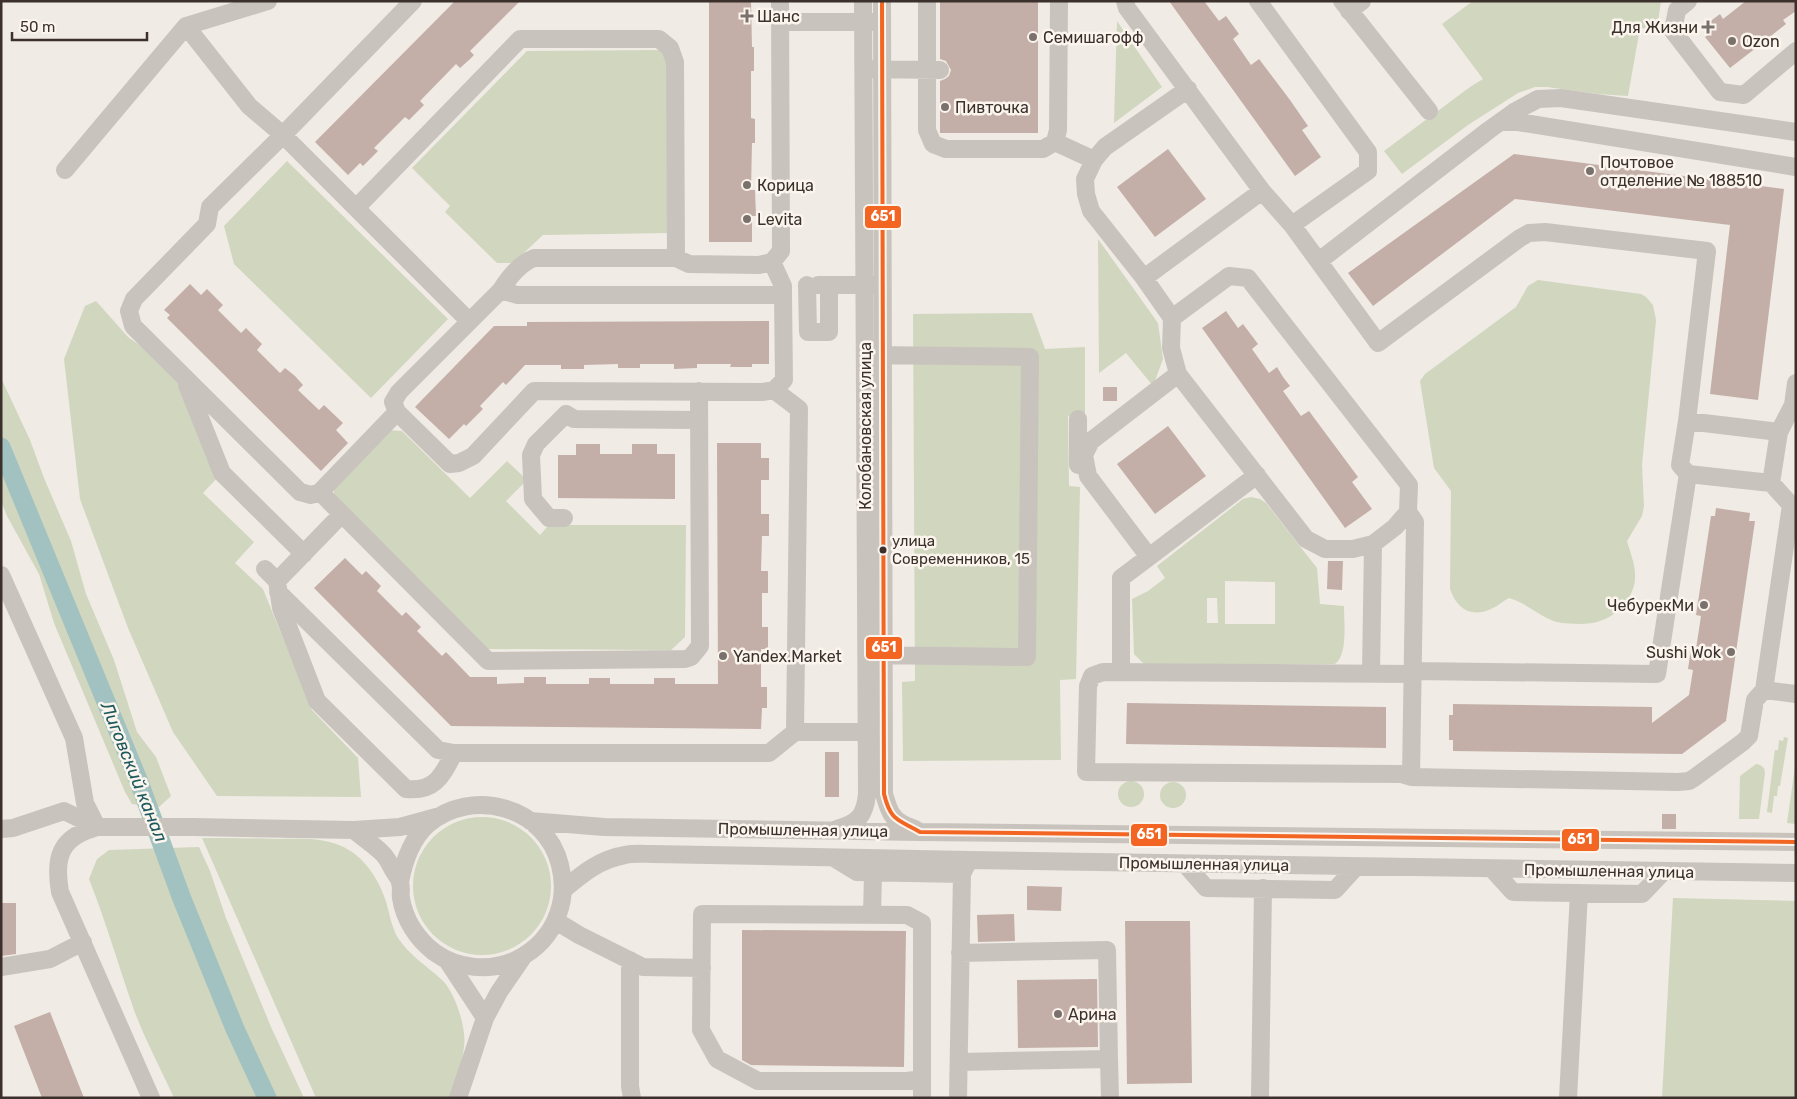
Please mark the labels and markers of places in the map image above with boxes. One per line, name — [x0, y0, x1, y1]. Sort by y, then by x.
place label: Шанс — [757, 7, 800, 26]
marker: Шанс — [741, 10, 753, 22]
place label: Для Жизни — [1611, 18, 1698, 37]
marker: Для Жизни — [1702, 21, 1714, 33]
place label: Семишагофф — [1043, 28, 1144, 47]
marker: Семишагофф — [1027, 31, 1039, 43]
place label: Ozon — [1742, 32, 1780, 51]
marker: Ozon — [1726, 35, 1738, 47]
place label: Пивточка — [955, 98, 1029, 117]
marker: Пивточка — [939, 101, 951, 113]
place label: Почтовое отделение № 188510 — [1600, 153, 1762, 190]
marker: Почтовое отделение № 188510 — [1584, 165, 1596, 177]
place label: Корица — [757, 176, 814, 195]
marker: Корица — [741, 179, 753, 191]
place label: Levita — [757, 210, 802, 229]
marker: Levita — [741, 213, 753, 225]
place label: улица Современников, 15 — [892, 532, 1030, 568]
marker: улица Современников, 15 — [878, 545, 888, 555]
place label: ЧебурекМи — [1607, 596, 1694, 615]
marker: ЧебурекМи — [1698, 599, 1710, 611]
place label: Sushi Wok — [1646, 643, 1722, 662]
marker: Sushi Wok — [1725, 646, 1737, 658]
place label: Yandex.Market — [733, 647, 842, 666]
marker: Yandex.Market — [717, 650, 729, 662]
place label: Арина — [1068, 1005, 1117, 1024]
marker: Арина — [1052, 1008, 1064, 1020]

